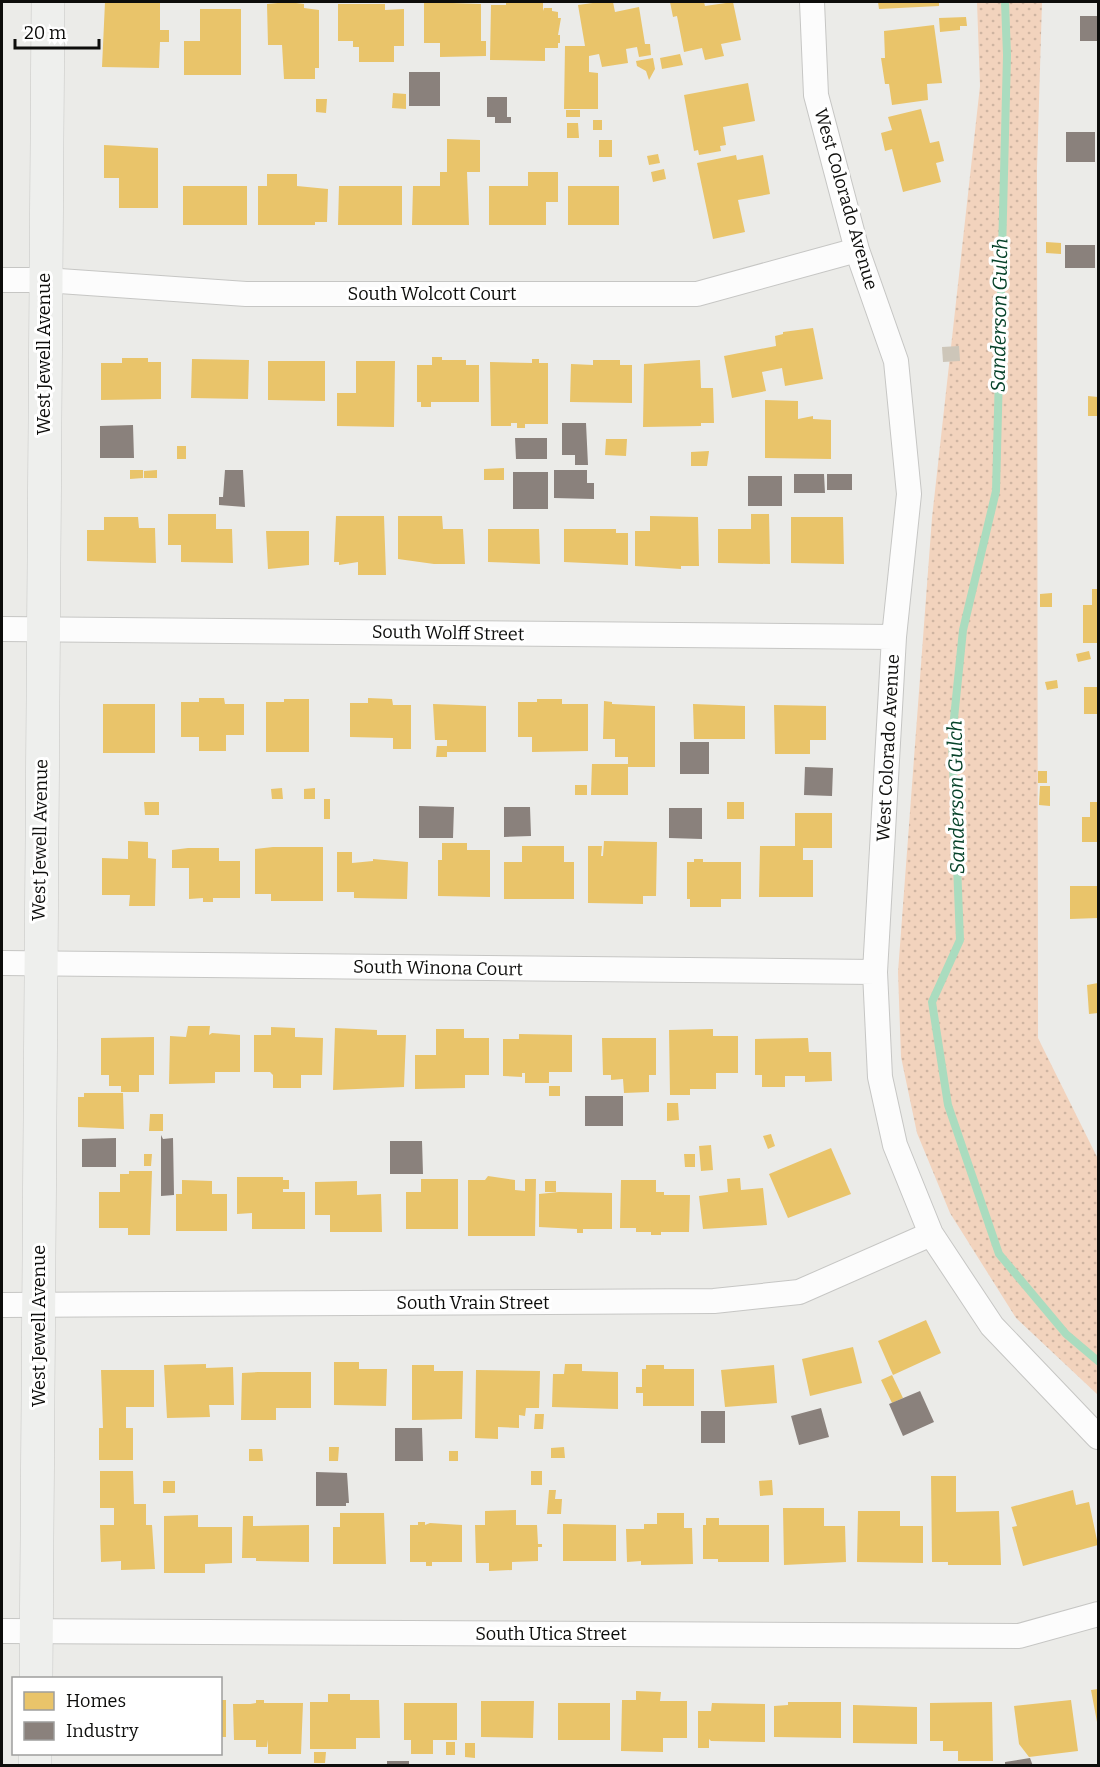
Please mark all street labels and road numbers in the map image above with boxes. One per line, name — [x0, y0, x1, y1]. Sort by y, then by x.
street label: West Colorado Avenue — [810, 106, 882, 292]
street label: West Jewell Avenue — [33, 273, 55, 435]
street label: South Wolcott Court — [348, 283, 517, 305]
street label: South Wolff Street — [372, 621, 525, 645]
street label: West Colorado Avenue — [872, 654, 904, 842]
street label: West Jewell Avenue — [28, 759, 52, 921]
street label: South Winona Court — [353, 956, 524, 980]
street label: West Jewell Avenue — [28, 1245, 50, 1407]
street label: South Vrain Street — [396, 1292, 550, 1314]
street label: South Utica Street — [475, 1623, 627, 1645]

